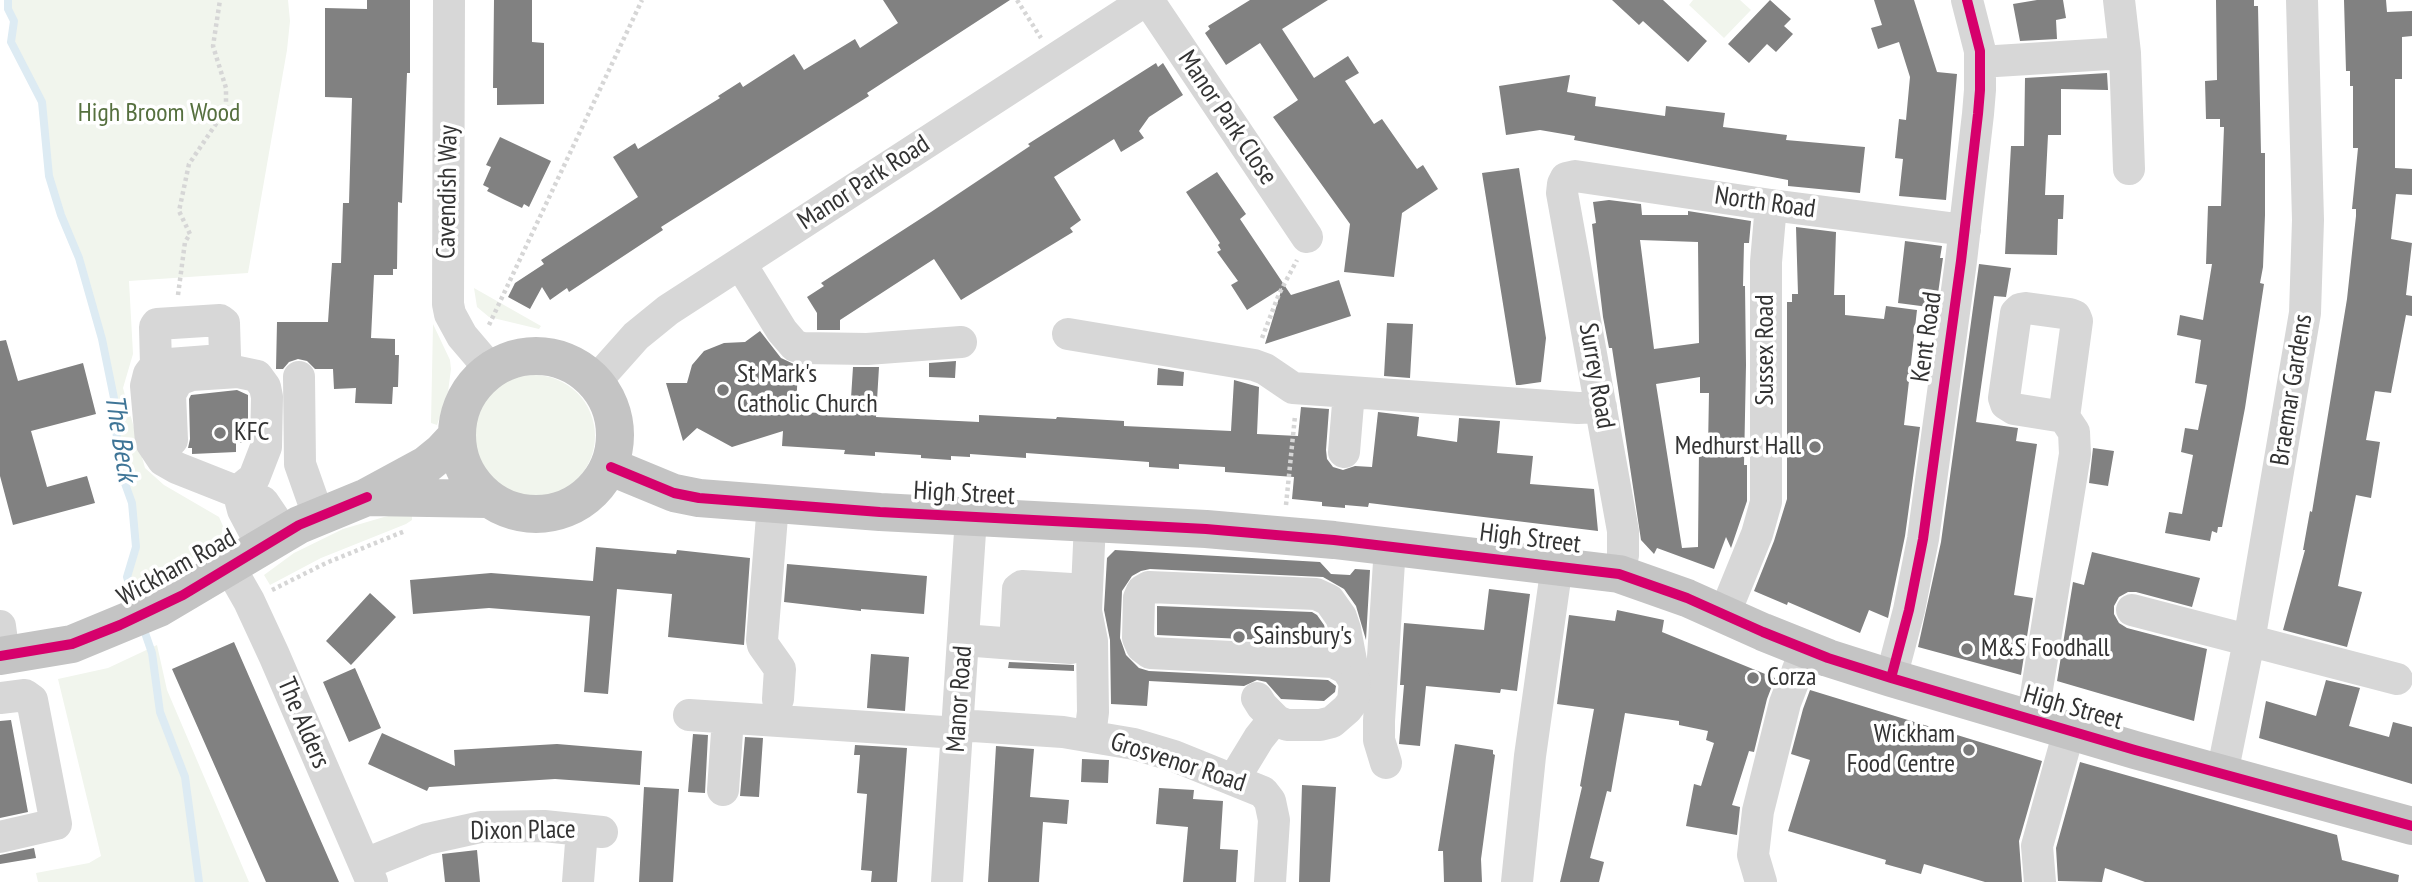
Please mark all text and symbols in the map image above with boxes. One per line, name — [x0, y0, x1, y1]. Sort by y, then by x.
street label: Manor Park Close — [1171, 45, 1283, 191]
park label: High Broom Wood — [78, 98, 240, 130]
street label: Cavendish Way — [431, 125, 465, 259]
street label: Manor Park Road — [792, 129, 936, 237]
street label: North Road — [1713, 180, 1817, 226]
street label: Kent Road — [1905, 290, 1949, 384]
street label: Sussex Road — [1750, 295, 1782, 405]
street label: Braemar Gardens — [2265, 312, 2319, 468]
street label: Surrey Road — [1571, 321, 1621, 431]
place label: St Mark's Catholic Church — [737, 359, 878, 420]
marker: St Mark's Catholic Church — [715, 382, 731, 398]
water label: The Beck — [97, 392, 143, 484]
place label: KFC — [234, 417, 269, 449]
marker: KFC — [212, 425, 228, 441]
place label: Medhurst Hall — [1675, 431, 1801, 463]
marker: Medhurst Hall — [1807, 439, 1823, 455]
street label: High Street — [912, 476, 1016, 512]
street label: High Street — [1478, 517, 1582, 561]
street label: Wickham Road — [112, 523, 242, 613]
place label: Sainsbury's — [1253, 621, 1352, 653]
marker: Sainsbury's — [1231, 629, 1247, 645]
place label: M&S Foodhall — [1981, 633, 2110, 665]
marker: M&S Foodhall — [1959, 641, 1975, 657]
street label: Manor Road — [941, 645, 979, 753]
place label: Corza — [1767, 662, 1816, 694]
marker: Corza — [1745, 670, 1761, 686]
street label: The Alders — [270, 673, 336, 773]
street label: High Street — [2020, 679, 2126, 737]
place label: Wickham Food Centre — [1847, 719, 1955, 780]
street label: Grosvenor Road — [1106, 726, 1250, 800]
marker: Wickham Food Centre — [1961, 742, 1977, 758]
street label: Dixon Place — [470, 814, 576, 848]

